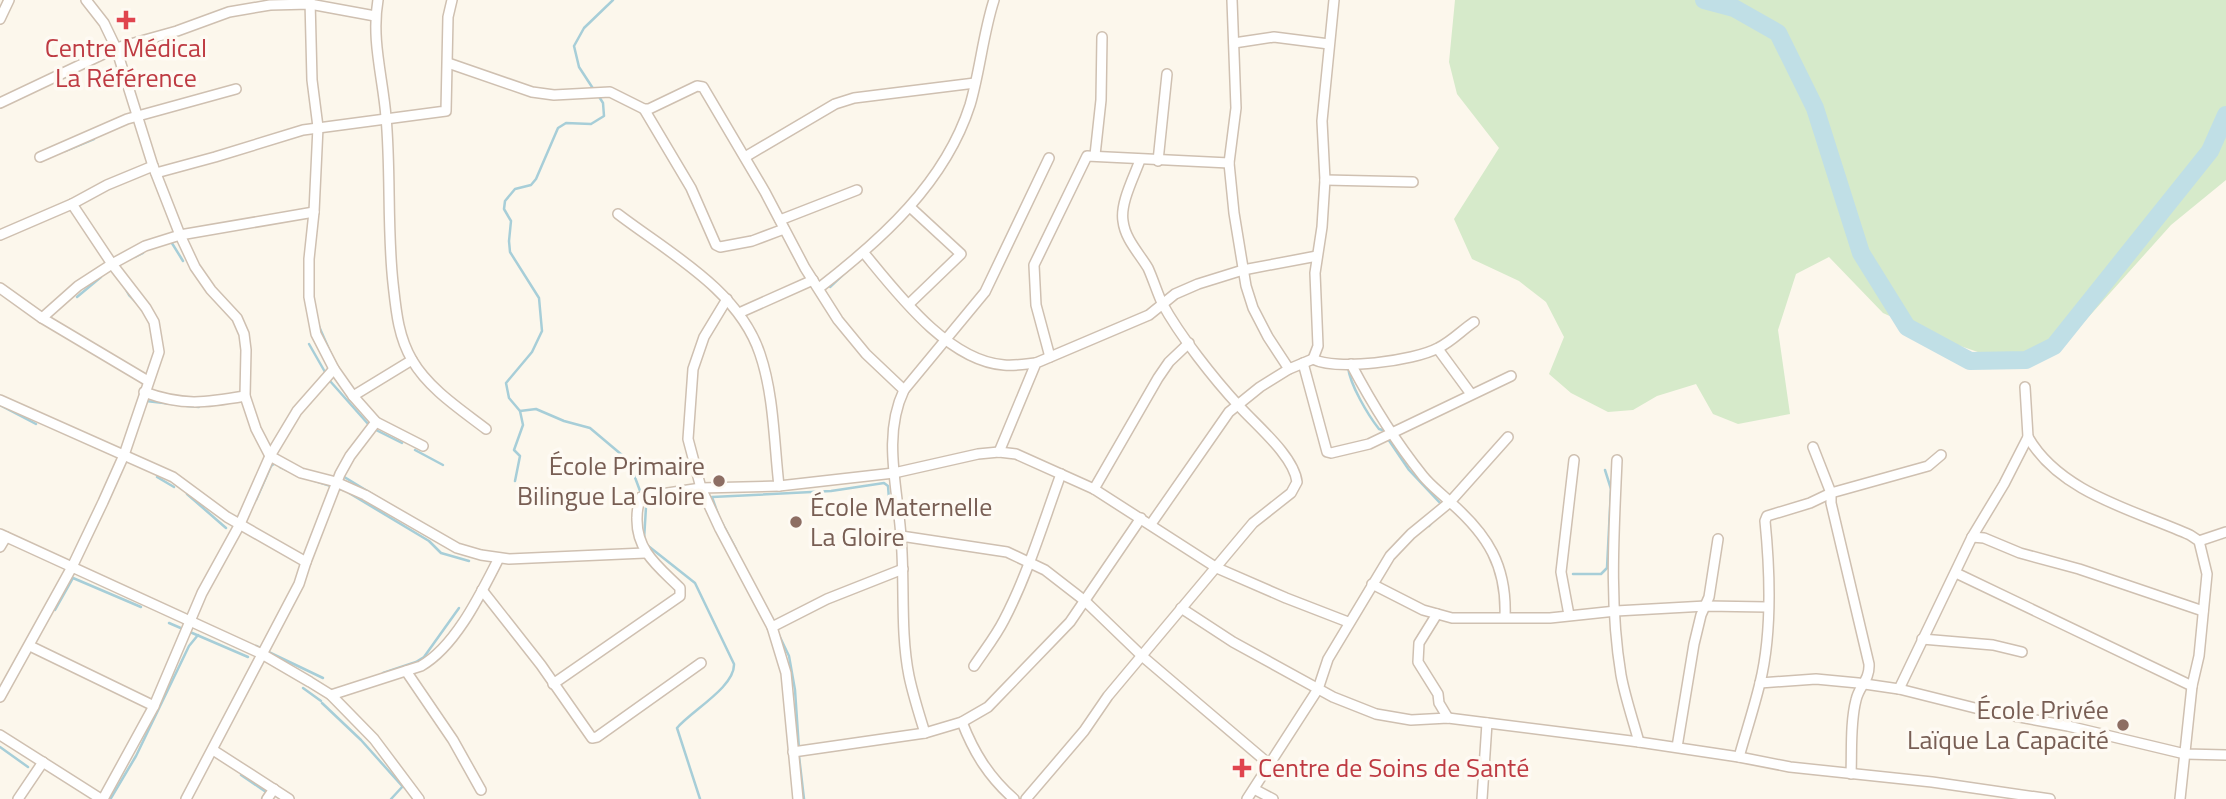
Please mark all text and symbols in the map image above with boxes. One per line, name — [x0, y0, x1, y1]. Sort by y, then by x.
marker: Centre Médical La Référence — [116, 10, 136, 30]
place label: Centre Médical La Référence — [45, 28, 207, 97]
place label: École Primaire Bilingue La Gloire — [517, 446, 705, 515]
marker: École Primaire Bilingue La Gloire — [711, 473, 727, 489]
place label: École Maternelle La Gloire — [810, 487, 992, 556]
marker: École Maternelle La Gloire — [788, 514, 804, 530]
place label: École Privée Laïque La Capacité — [1907, 690, 2109, 759]
marker: École Privée Laïque La Capacité — [2115, 717, 2131, 733]
place label: Centre de Soins de Santé — [1258, 748, 1529, 787]
marker: Centre de Soins de Santé — [1232, 758, 1252, 778]

